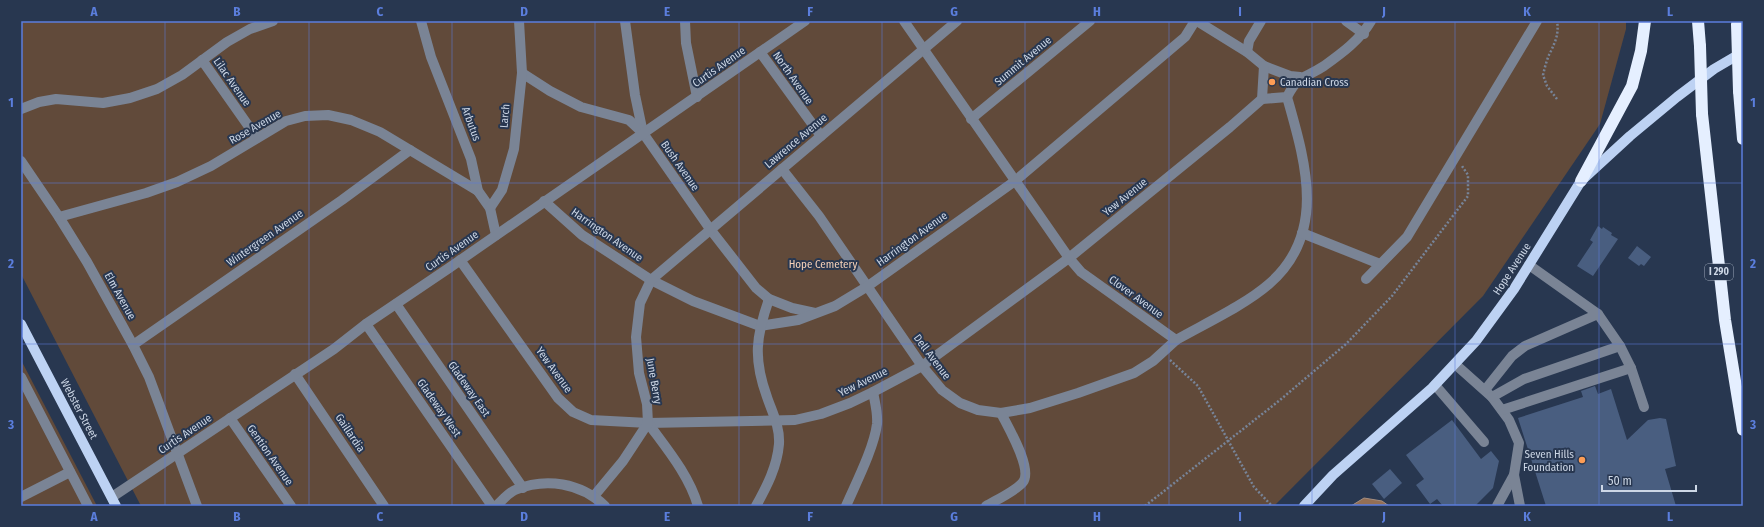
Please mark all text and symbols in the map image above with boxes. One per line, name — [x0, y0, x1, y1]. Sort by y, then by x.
text: A — [89, 4, 98, 19]
text: B — [233, 4, 241, 19]
text: C — [377, 4, 384, 19]
text: D — [520, 4, 528, 19]
text: E — [664, 4, 670, 19]
text: F — [807, 4, 813, 19]
text: G — [950, 4, 958, 19]
text: H — [1093, 4, 1101, 19]
text: I — [1238, 4, 1242, 19]
text: J — [1381, 4, 1386, 19]
text: K — [1523, 4, 1531, 19]
text: L — [1667, 4, 1673, 19]
street label: Summit Avenue — [992, 33, 1054, 89]
street label: Curtis Avenue — [690, 44, 748, 90]
street label: North Avenue — [770, 49, 816, 107]
street label: Lilac Avenue — [211, 55, 253, 109]
place label: Canadian Cross — [1280, 76, 1349, 89]
marker: Canadian Cross — [1267, 77, 1277, 87]
text: 1 — [8, 95, 14, 110]
text: 1 — [1750, 95, 1756, 110]
street label: Larch — [497, 103, 513, 129]
street label: Arbutus — [459, 105, 483, 143]
street label: Rose Avenue — [227, 107, 283, 147]
street label: Lawrence Avenue — [762, 111, 830, 171]
street label: Bush Avenue — [658, 139, 702, 193]
street label: Yew Avenue — [1100, 175, 1150, 219]
street label: Harrington Avenue — [569, 206, 645, 264]
street label: Wintergreen Avenue — [224, 207, 306, 269]
street label: Harrington Avenue — [874, 209, 950, 269]
street label: Curtis Avenue — [423, 228, 481, 274]
street label: Hope Avenue — [1490, 241, 1534, 297]
text: 2 — [7, 256, 14, 271]
text: 2 — [1749, 256, 1756, 271]
park label: Hope Cemetery — [789, 258, 857, 271]
road number: I 290 — [1705, 264, 1733, 280]
street label: Elm Avenue — [102, 270, 138, 322]
street label: Clover Avenue — [1106, 273, 1166, 321]
street label: Dell Avenue — [911, 332, 953, 382]
street label: Yew Avenue — [533, 345, 575, 395]
street label: June Berry — [644, 357, 664, 405]
street label: Gladeway East — [445, 359, 493, 419]
street label: Yew Avenue — [836, 365, 890, 399]
street label: Webster Street — [58, 377, 101, 442]
street label: Gladeway West — [414, 377, 464, 440]
street label: Curtis Avenue — [156, 411, 214, 457]
street label: Gaillardia — [333, 411, 367, 455]
text: 3 — [7, 417, 14, 432]
text: 3 — [1749, 417, 1756, 432]
street label: Gention Avenue — [244, 422, 296, 488]
place label: Seven Hills Foundation — [1523, 448, 1574, 474]
marker: Seven Hills Foundation — [1577, 455, 1587, 465]
scale bar — [1602, 467, 1696, 493]
text: 50 m — [1608, 474, 1632, 488]
text: A — [89, 509, 98, 524]
text: B — [233, 509, 241, 524]
text: C — [377, 509, 384, 524]
text: D — [520, 509, 528, 524]
text: E — [664, 509, 670, 524]
text: F — [807, 509, 813, 524]
text: G — [950, 509, 958, 524]
text: H — [1093, 509, 1101, 524]
text: I — [1238, 509, 1242, 524]
text: J — [1381, 509, 1386, 524]
text: K — [1523, 509, 1531, 524]
text: L — [1667, 509, 1673, 524]

